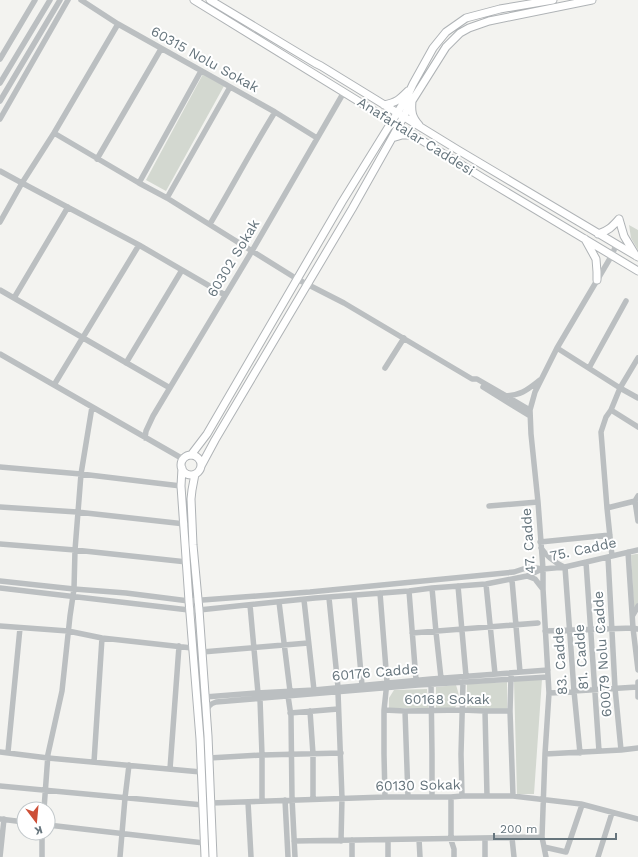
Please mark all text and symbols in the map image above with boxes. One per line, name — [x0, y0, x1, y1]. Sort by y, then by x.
street label: 60315 Nolu Sokak — [148, 23, 262, 95]
street label: Anafartalar Caddesi — [355, 94, 477, 178]
street label: 60302 Sokak — [204, 216, 262, 300]
street label: 47. Cadde — [518, 508, 538, 574]
street label: 75. Cadde — [548, 534, 618, 564]
street label: 60079 Nolu Cadde — [590, 590, 614, 718]
street label: 81. Cadde — [571, 624, 591, 690]
street label: 83. Cadde — [550, 626, 570, 696]
street label: 60176 Cadde — [331, 660, 419, 684]
street label: 60168 Sokak — [404, 691, 490, 707]
street label: 60130 Sokak — [375, 776, 461, 794]
north arrow — [16, 801, 56, 841]
scale bar — [494, 815, 616, 841]
text: 200 m — [500, 822, 537, 836]
text: K — [33, 823, 44, 838]

